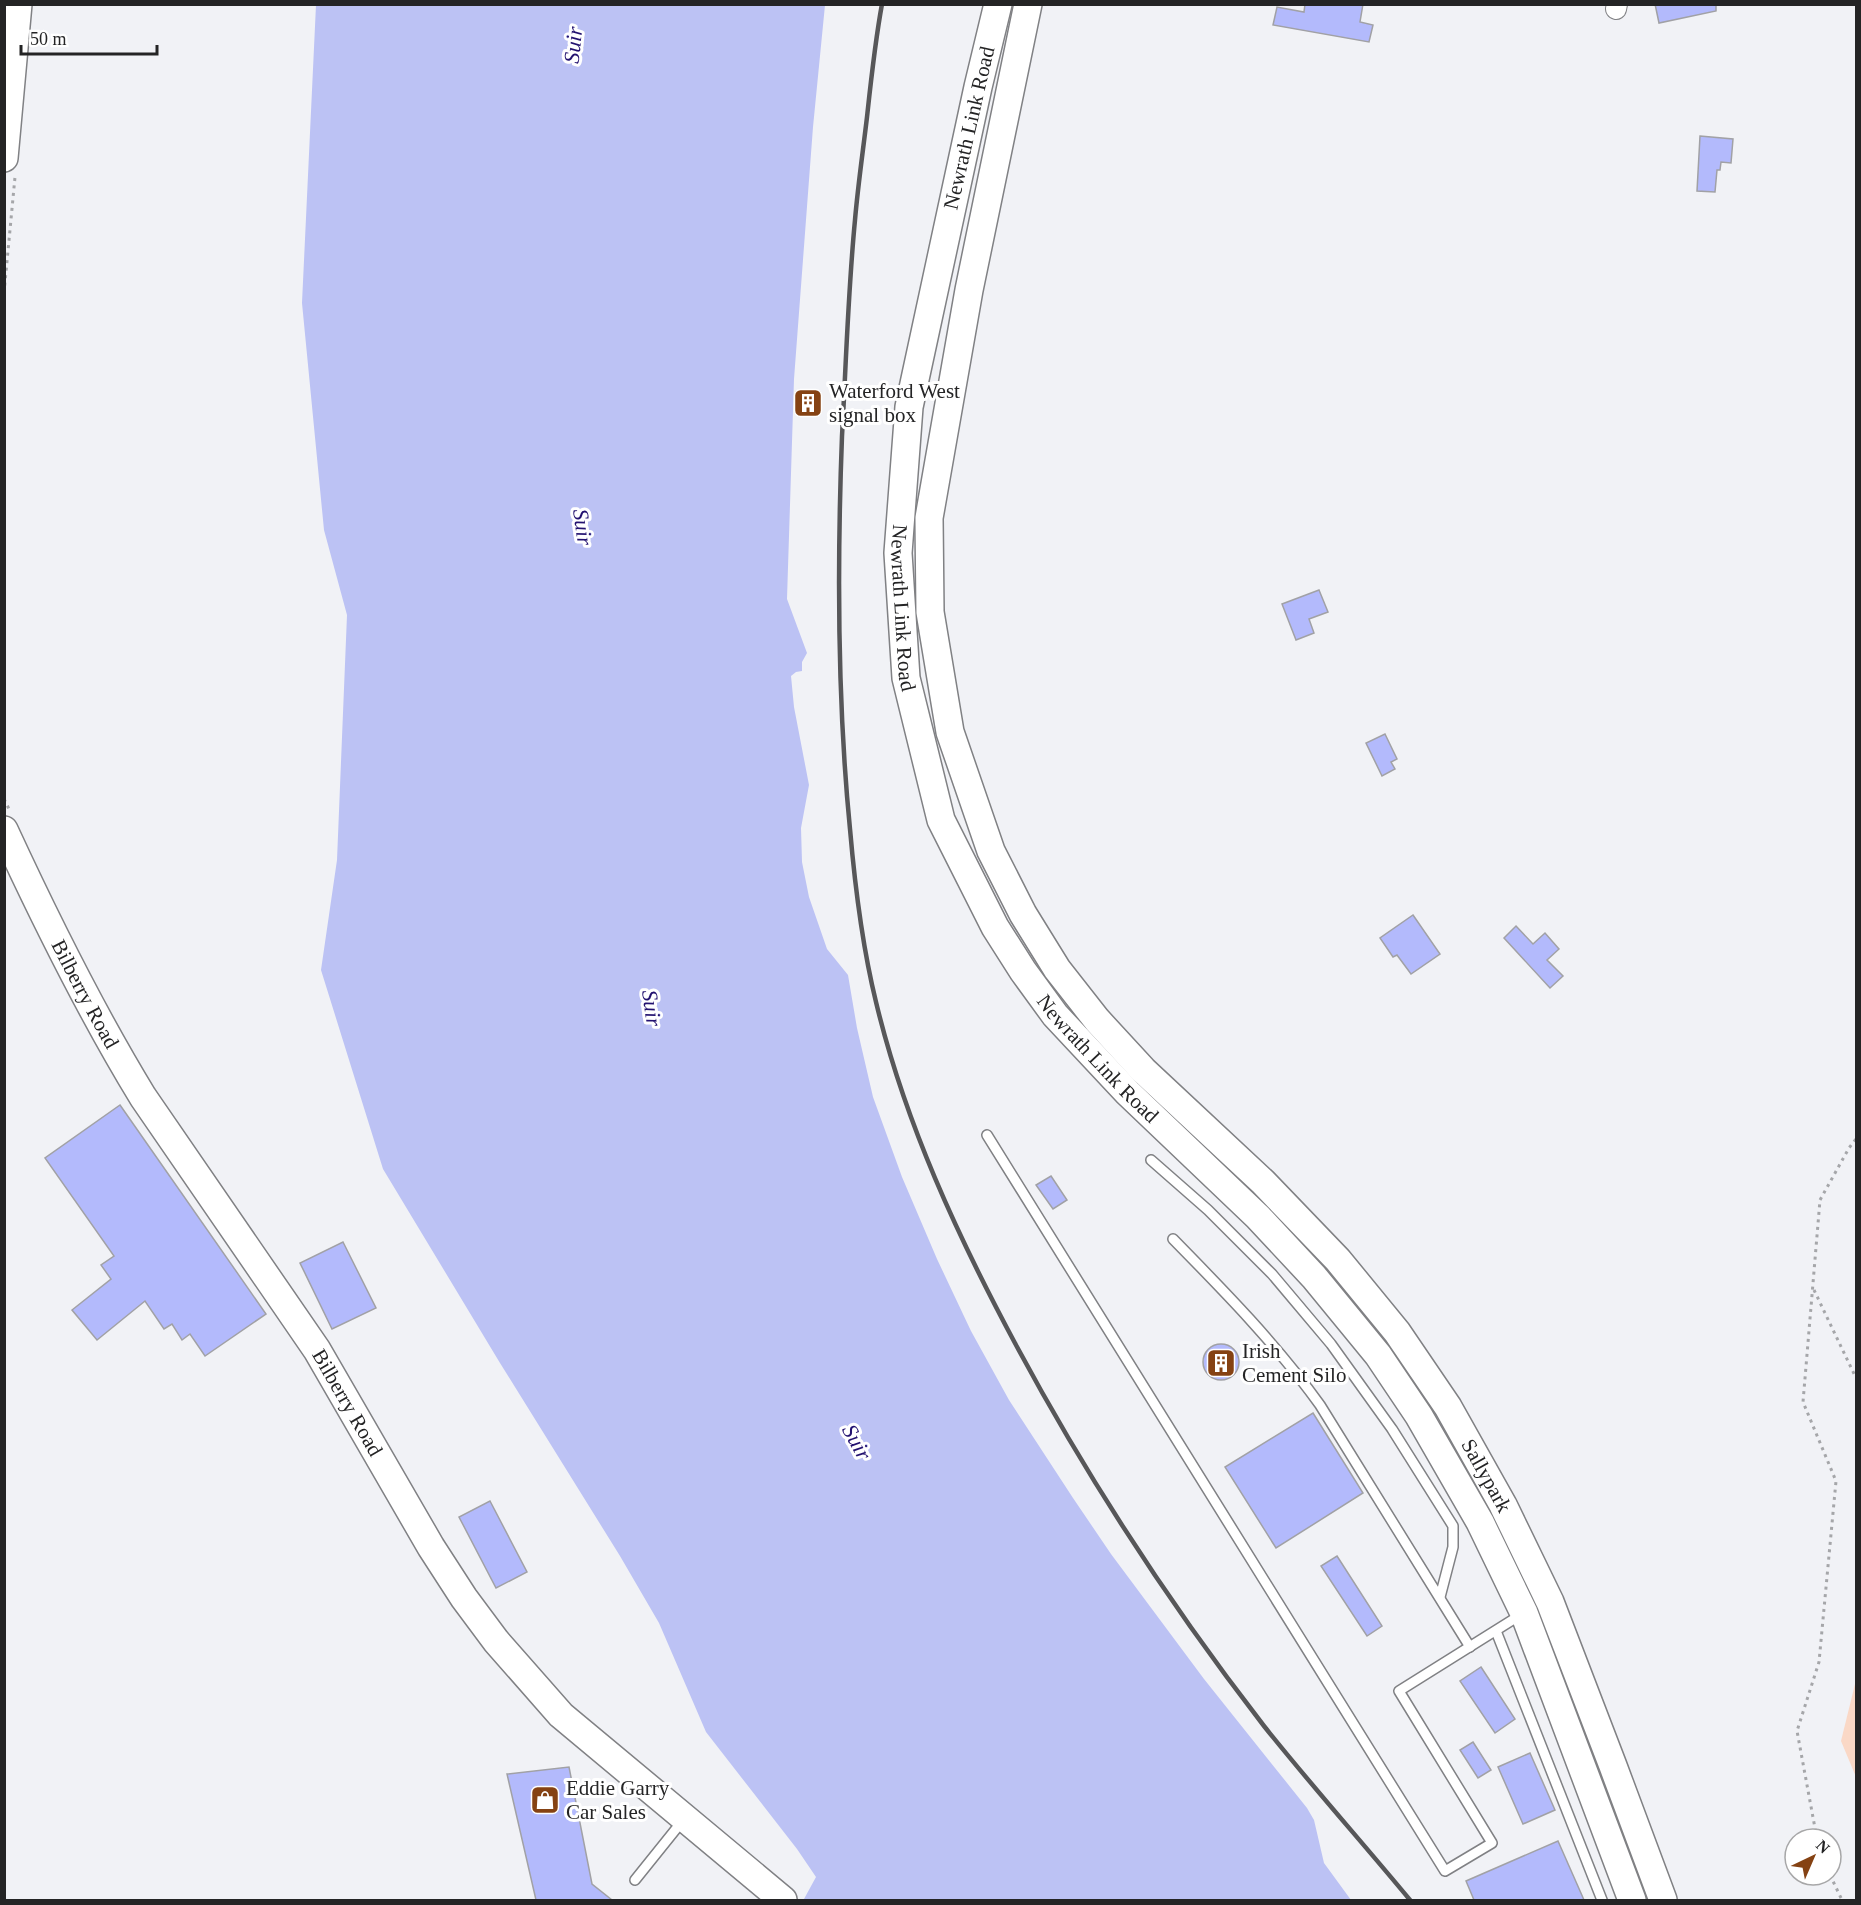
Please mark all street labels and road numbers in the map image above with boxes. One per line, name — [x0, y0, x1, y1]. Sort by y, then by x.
street label: Newrath Link Road — [939, 44, 1000, 212]
street label: Newrath Link Road — [886, 524, 921, 694]
street label: Bilberry Road — [47, 936, 124, 1053]
street label: Newrath Link Road — [1032, 990, 1164, 1128]
street label: Bilberry Road — [307, 1345, 388, 1461]
street label: Sallypark — [1456, 1435, 1517, 1517]

